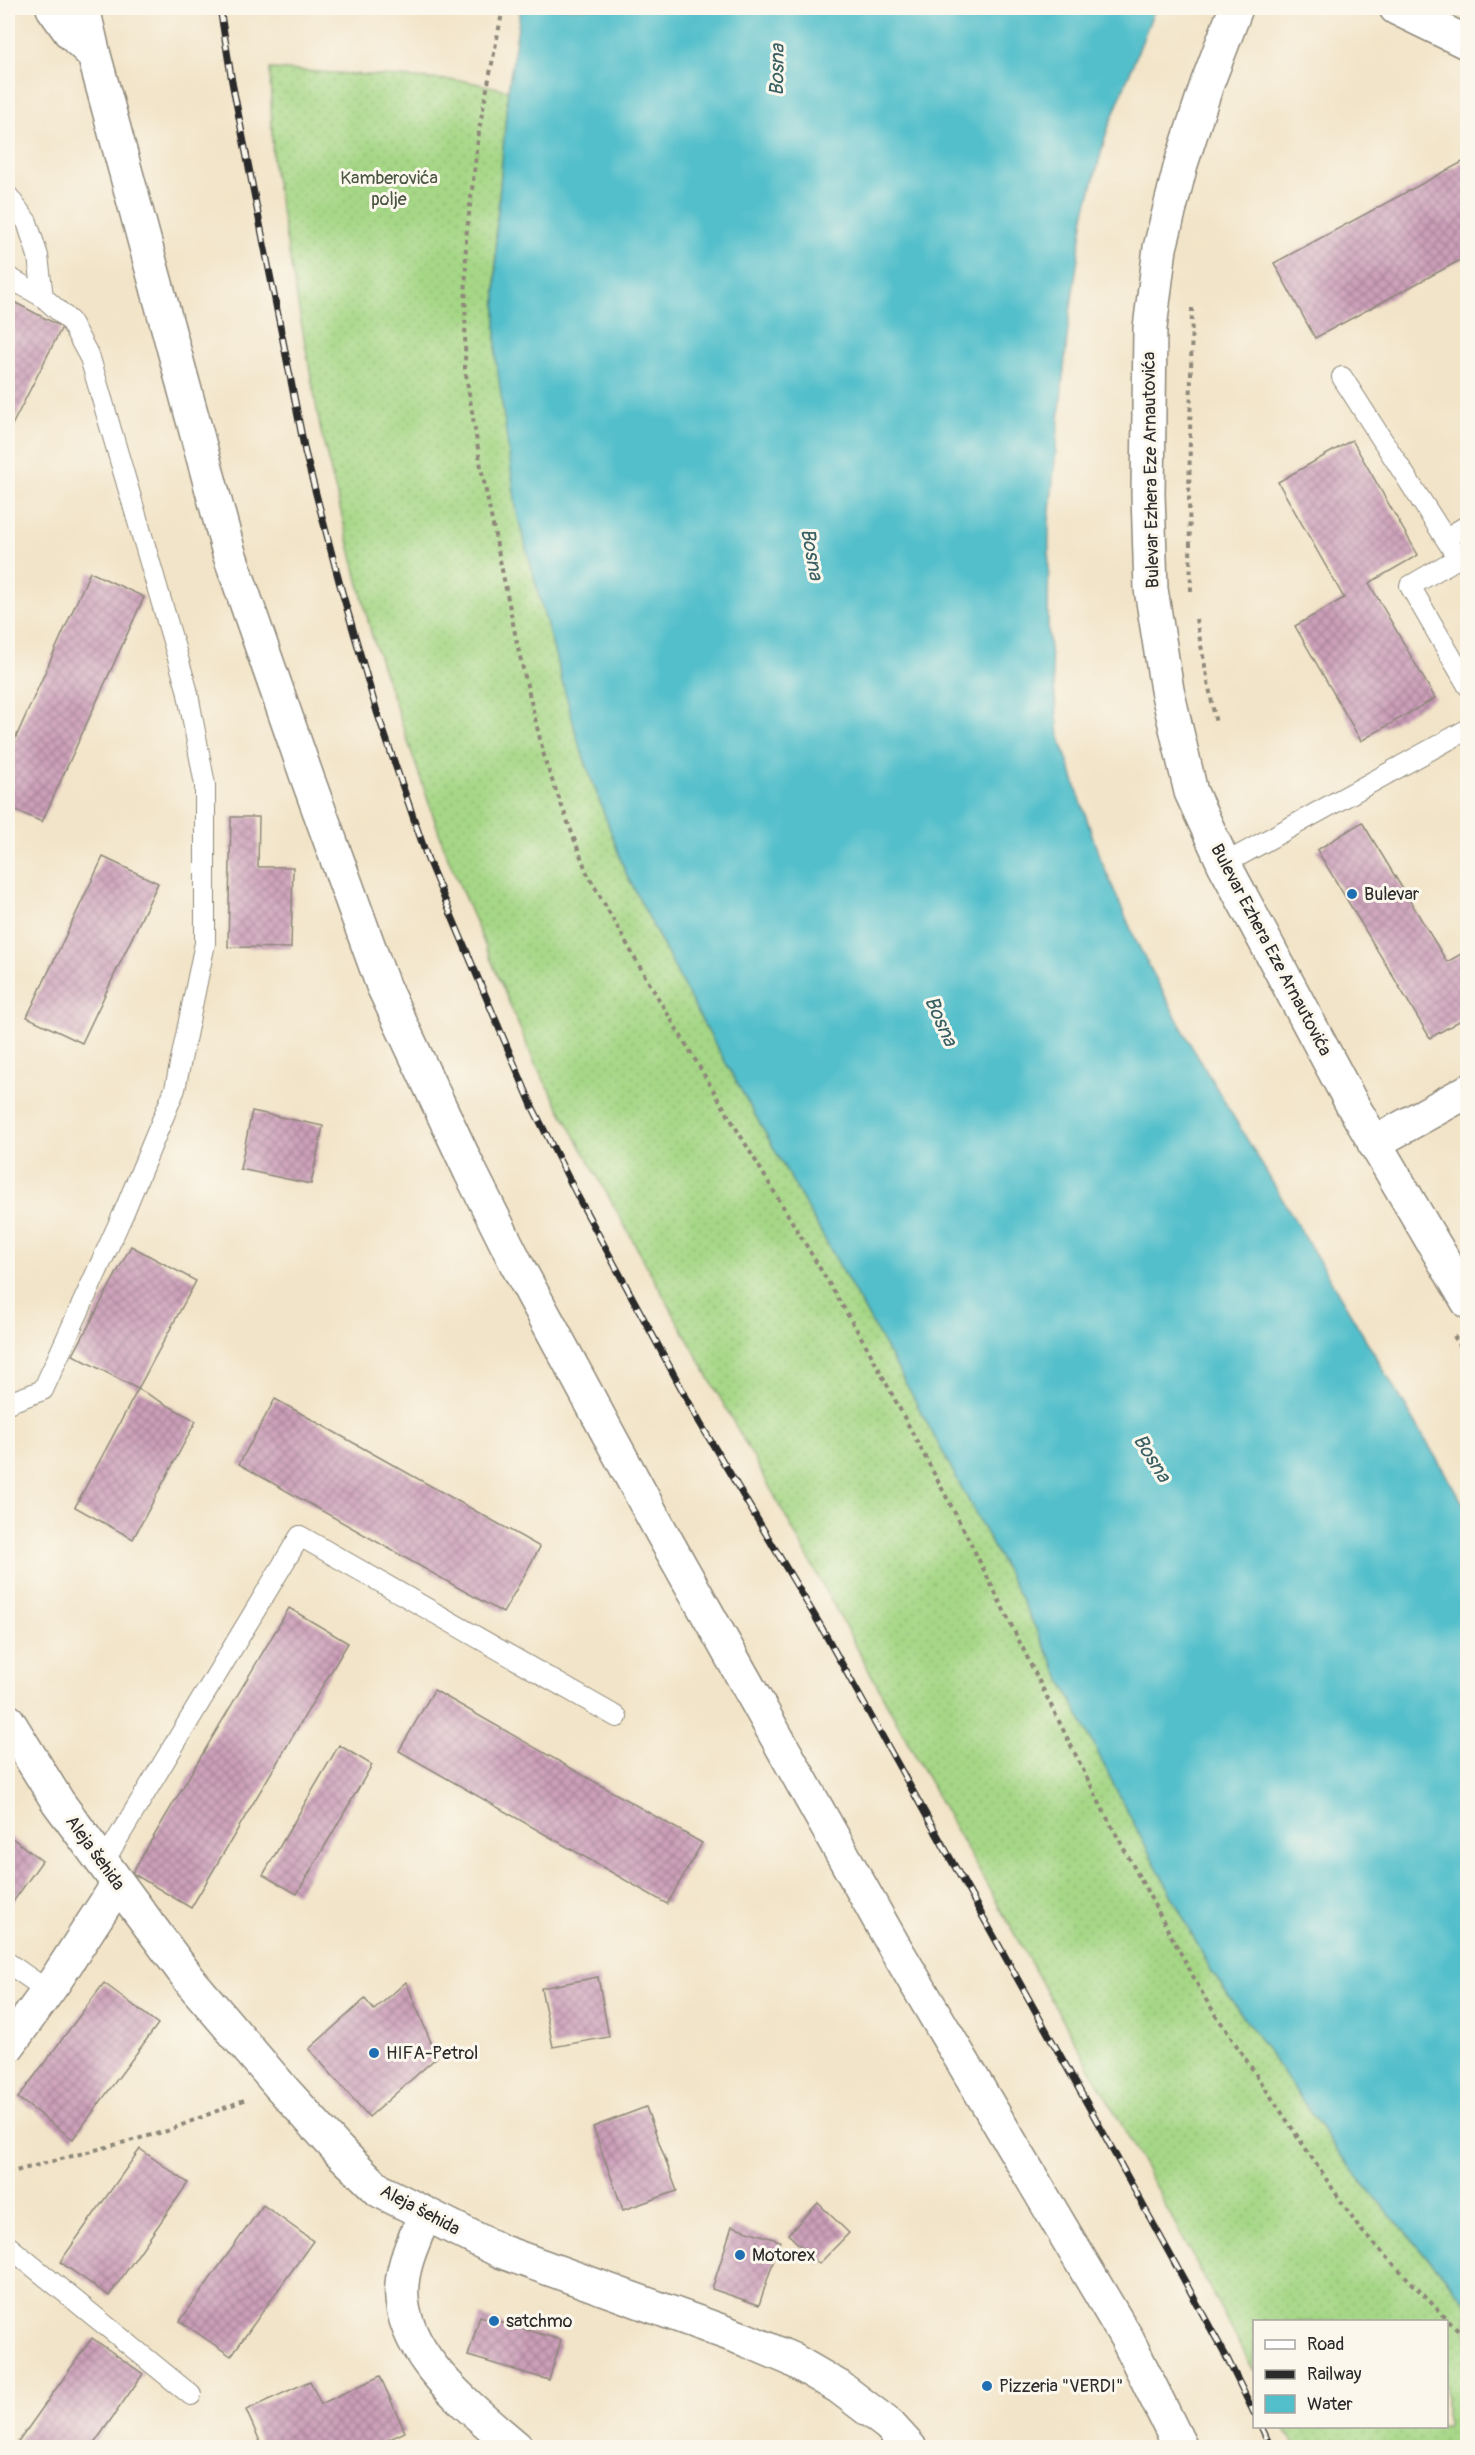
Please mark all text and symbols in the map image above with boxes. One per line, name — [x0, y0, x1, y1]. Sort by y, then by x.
water label: Bosna — [764, 42, 790, 96]
park label: Kamberovića polje — [340, 167, 438, 211]
street label: Bulevar Ezhera Eze Arnautovića — [1137, 351, 1165, 589]
water label: Bosna — [795, 526, 829, 583]
street label: Bulevar Ezhera Eze Arnautovića — [1205, 840, 1337, 1060]
place label: Bulevar — [1364, 883, 1420, 906]
marker: Bulevar — [1345, 887, 1359, 901]
water label: Bosna — [919, 992, 964, 1051]
water label: Bosna — [1128, 1429, 1177, 1488]
street label: Aleja šehida — [60, 1811, 130, 1895]
place label: HIFA-Petrol — [386, 2042, 478, 2065]
marker: HIFA-Petrol — [367, 2046, 381, 2060]
street label: Aleja šehida — [376, 2179, 464, 2241]
place label: Motorex — [752, 2244, 816, 2267]
marker: Motorex — [733, 2248, 747, 2262]
place label: satchmo — [506, 2310, 573, 2333]
marker: satchmo — [487, 2314, 501, 2328]
legend — [1253, 2320, 1448, 2428]
text: Road — [1307, 2333, 1344, 2356]
text: Railway — [1307, 2363, 1362, 2386]
place label: Pizzeria "VERDI" — [999, 2375, 1123, 2398]
marker: Pizzeria "VERDI" — [980, 2379, 994, 2393]
text: Water — [1307, 2393, 1353, 2416]

